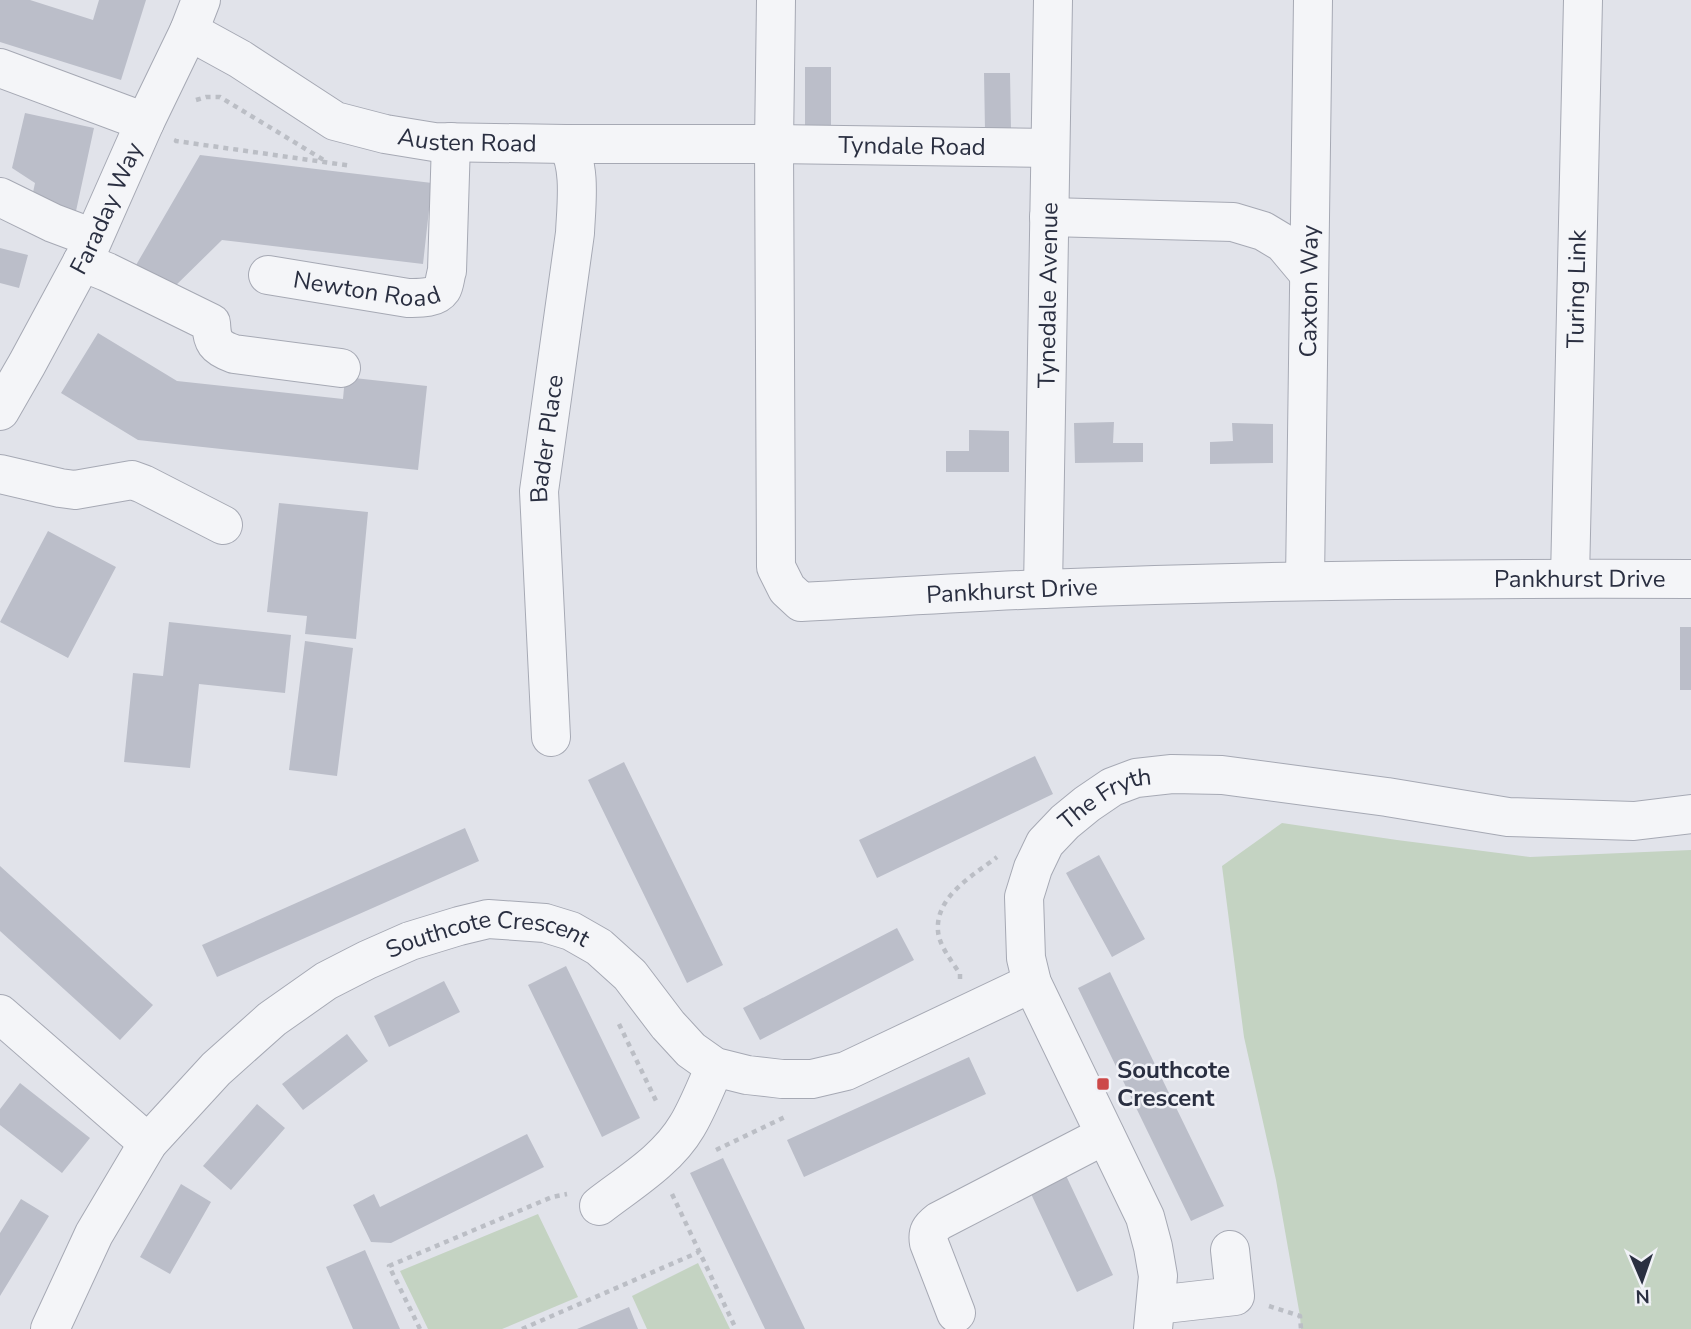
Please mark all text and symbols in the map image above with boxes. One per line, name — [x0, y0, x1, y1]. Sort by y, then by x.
street label: Austen Road — [395, 120, 537, 160]
street label: Tyndale Road — [838, 129, 986, 163]
street label: Faraday Way — [62, 137, 150, 280]
street label: Tynedale Avenue — [1030, 202, 1066, 388]
street label: Caxton Way — [1292, 224, 1326, 358]
street label: Turing Link — [1559, 228, 1594, 349]
street label: Newton Road — [291, 263, 445, 315]
street label: Bader Place — [523, 373, 571, 504]
street label: Pankhurst Drive — [1494, 563, 1666, 595]
street label: Pankhurst Drive — [925, 571, 1098, 611]
street label: The Fryth — [1051, 760, 1153, 837]
street label: Southcote Crescent — [381, 903, 596, 966]
place label: Southcote Crescent — [1117, 1054, 1230, 1114]
marker: Southcote Crescent — [1095, 1076, 1111, 1092]
north arrow — [1607, 1245, 1677, 1315]
text: N — [1635, 1283, 1650, 1309]

